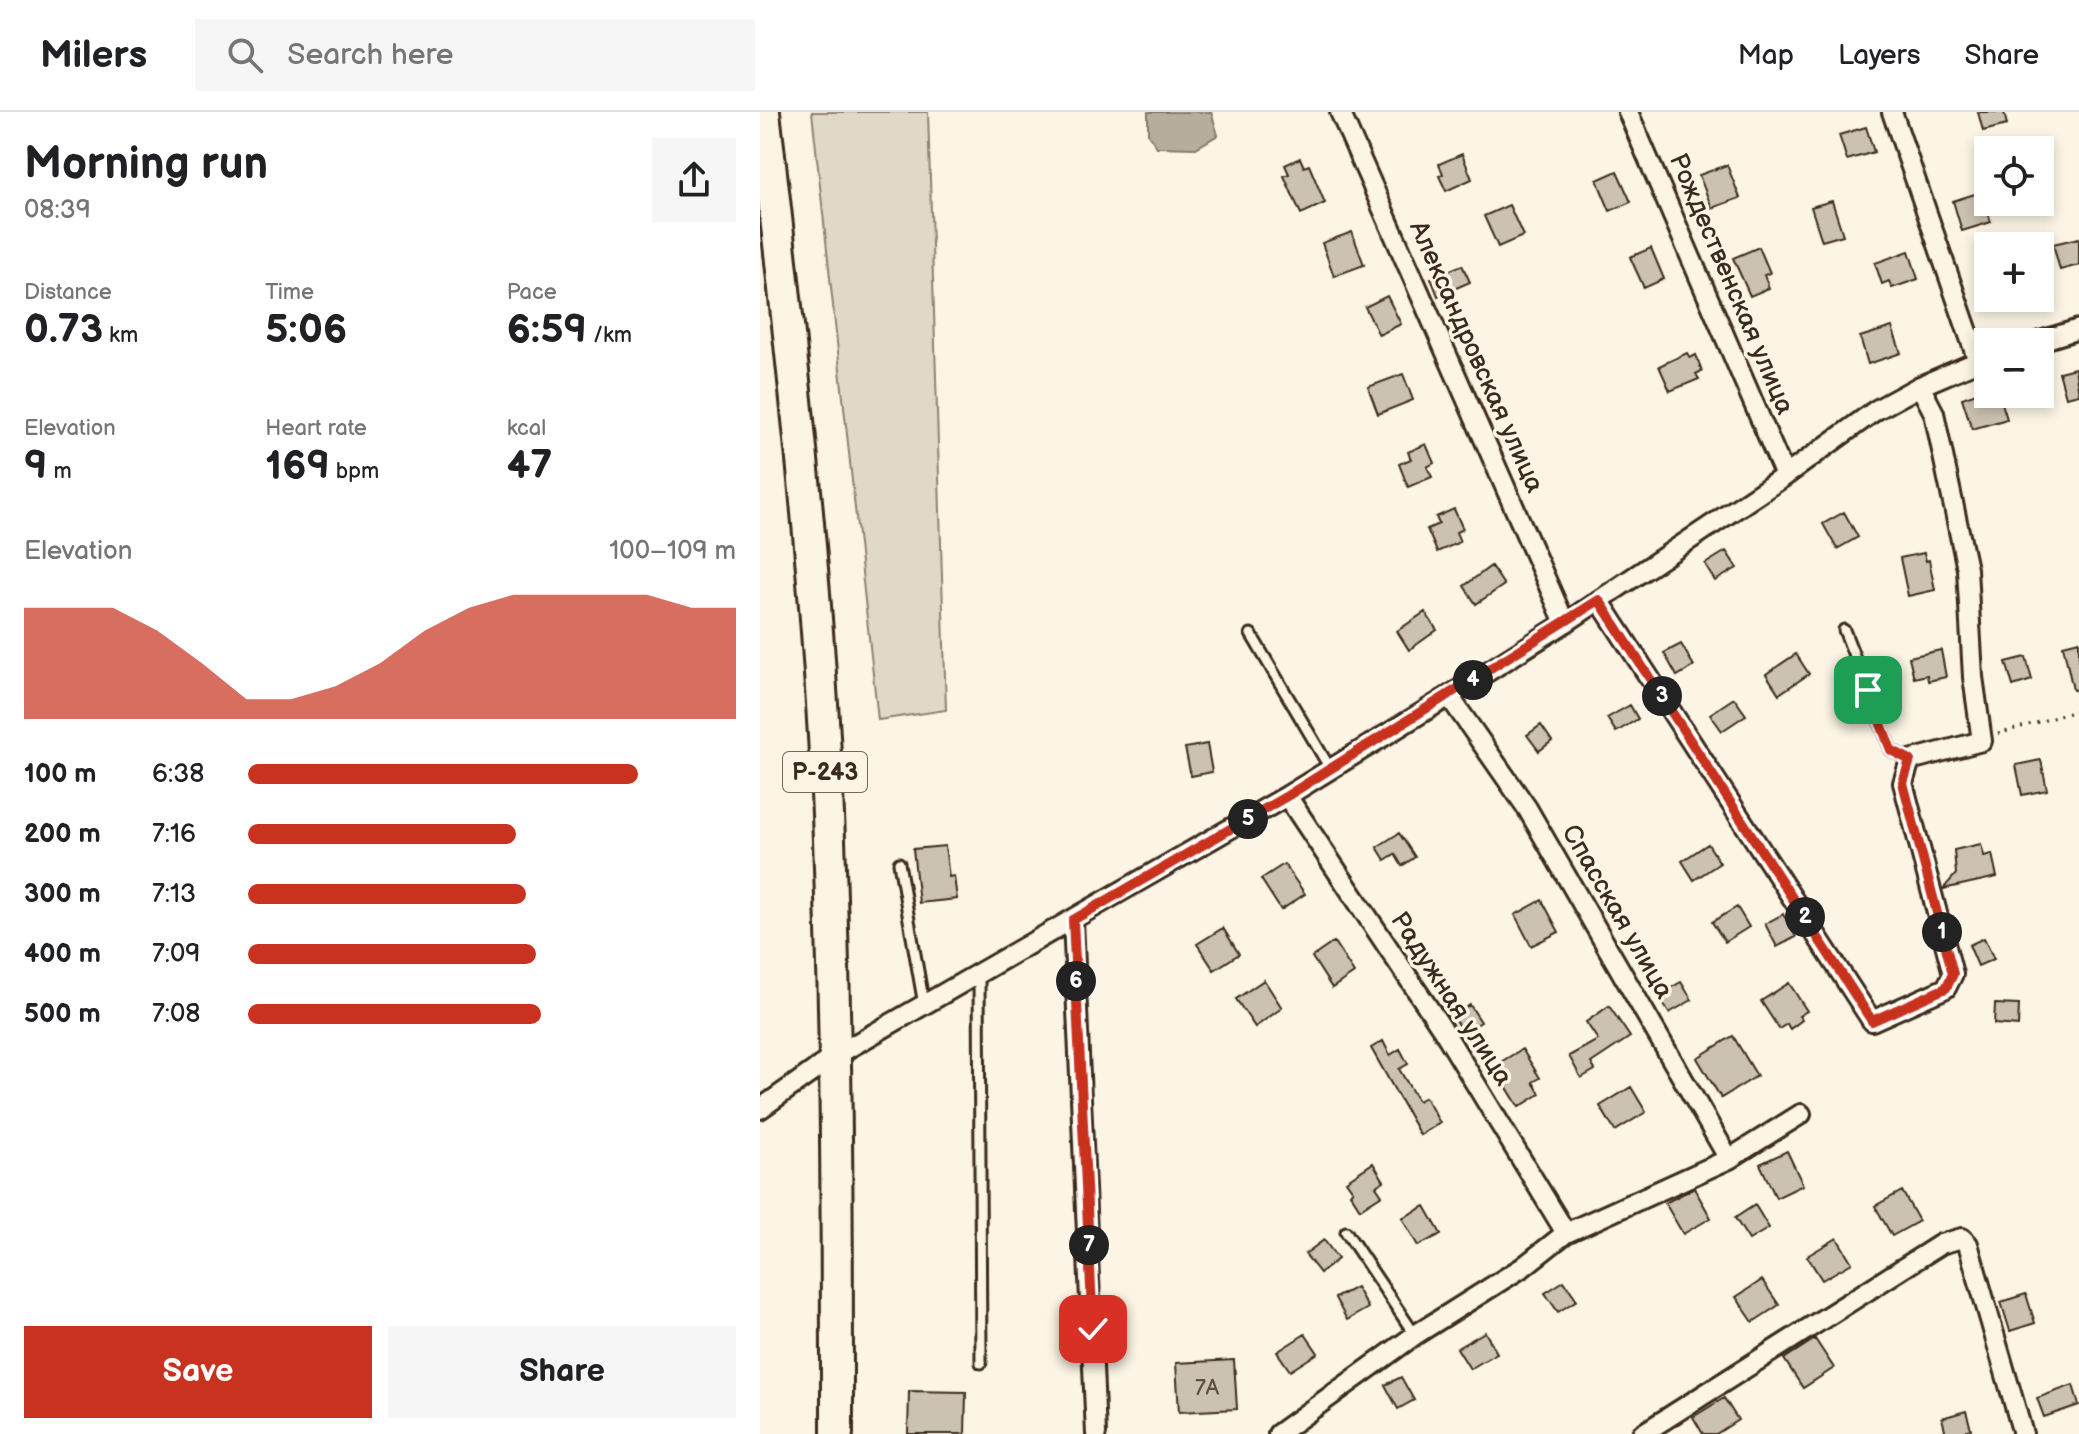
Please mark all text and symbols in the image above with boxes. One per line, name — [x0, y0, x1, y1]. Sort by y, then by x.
search box — [195, 19, 755, 91]
text: Milers — [40, 33, 147, 78]
icon: search — [223, 33, 267, 77]
text: Search here — [287, 37, 454, 73]
text: Map — [1738, 39, 1794, 72]
text: Layers — [1838, 39, 1921, 72]
text: Share — [1965, 39, 2039, 72]
map controls — [1974, 136, 2054, 408]
button: locate — [1974, 136, 2054, 216]
text: Morning run — [24, 138, 268, 191]
button: share — [652, 138, 736, 222]
street label: Рождественская улица — [1662, 149, 1800, 419]
text: 08:39 — [24, 195, 91, 226]
street label: Александровская улица — [1402, 216, 1550, 498]
button: + — [1974, 232, 2054, 312]
text: Distance — [24, 279, 112, 306]
text: Time — [265, 279, 314, 306]
text: Pace — [507, 279, 557, 306]
text: 0.73 — [24, 306, 103, 354]
text: 5:06 — [265, 306, 347, 354]
text: 6:59 — [507, 306, 587, 354]
text: km — [103, 322, 138, 349]
text: /km — [587, 322, 632, 349]
button: − — [1974, 328, 2054, 408]
text: Elevation — [24, 415, 116, 442]
text: Heart rate — [265, 415, 367, 442]
text: kcal — [507, 415, 546, 442]
text: 9 — [24, 442, 47, 490]
text: 169 — [265, 442, 330, 490]
text: 47 — [507, 442, 552, 490]
text: m — [47, 458, 72, 485]
text: bpm — [330, 458, 379, 485]
text: Elevation — [24, 536, 132, 567]
text: 100–109 m — [609, 536, 736, 567]
pin — [1834, 656, 1902, 724]
pin: 4 — [1453, 660, 1493, 700]
text: 4 — [1467, 666, 1479, 693]
icon: arrive — [1846, 668, 1890, 712]
pin: 3 — [1642, 676, 1682, 716]
text: 3 — [1656, 682, 1668, 709]
road number: Р-243 — [783, 752, 867, 792]
text: 100 m — [24, 759, 97, 790]
text: 6:38 — [152, 759, 204, 790]
pin: 5 — [1228, 799, 1268, 839]
text: 5 — [1242, 805, 1254, 832]
text: 200 m — [24, 819, 101, 850]
text: 7:16 — [152, 819, 196, 850]
street label: Спасская улица — [1555, 820, 1679, 1004]
text: 300 m — [24, 879, 101, 910]
text: 7:13 — [152, 879, 196, 910]
pin: 2 — [1785, 897, 1825, 937]
text: 2 — [1798, 903, 1812, 930]
street label: Радужная улица — [1383, 906, 1519, 1092]
pin: 1 — [1922, 912, 1962, 952]
text: 1 — [1937, 918, 1947, 945]
text: 400 m — [24, 939, 101, 970]
text: 7:09 — [152, 939, 200, 970]
pin: 6 — [1056, 961, 1096, 1001]
text: 6 — [1069, 967, 1083, 994]
text: 500 m — [24, 999, 101, 1030]
text: 7:08 — [152, 999, 200, 1030]
pin: 7 — [1069, 1225, 1109, 1265]
text: 7 — [1083, 1231, 1095, 1258]
pin — [1059, 1295, 1127, 1363]
icon: check — [1071, 1307, 1115, 1351]
button: Save — [24, 1326, 372, 1418]
button: Share — [388, 1326, 736, 1418]
house number: 7А — [1195, 1375, 1220, 1402]

